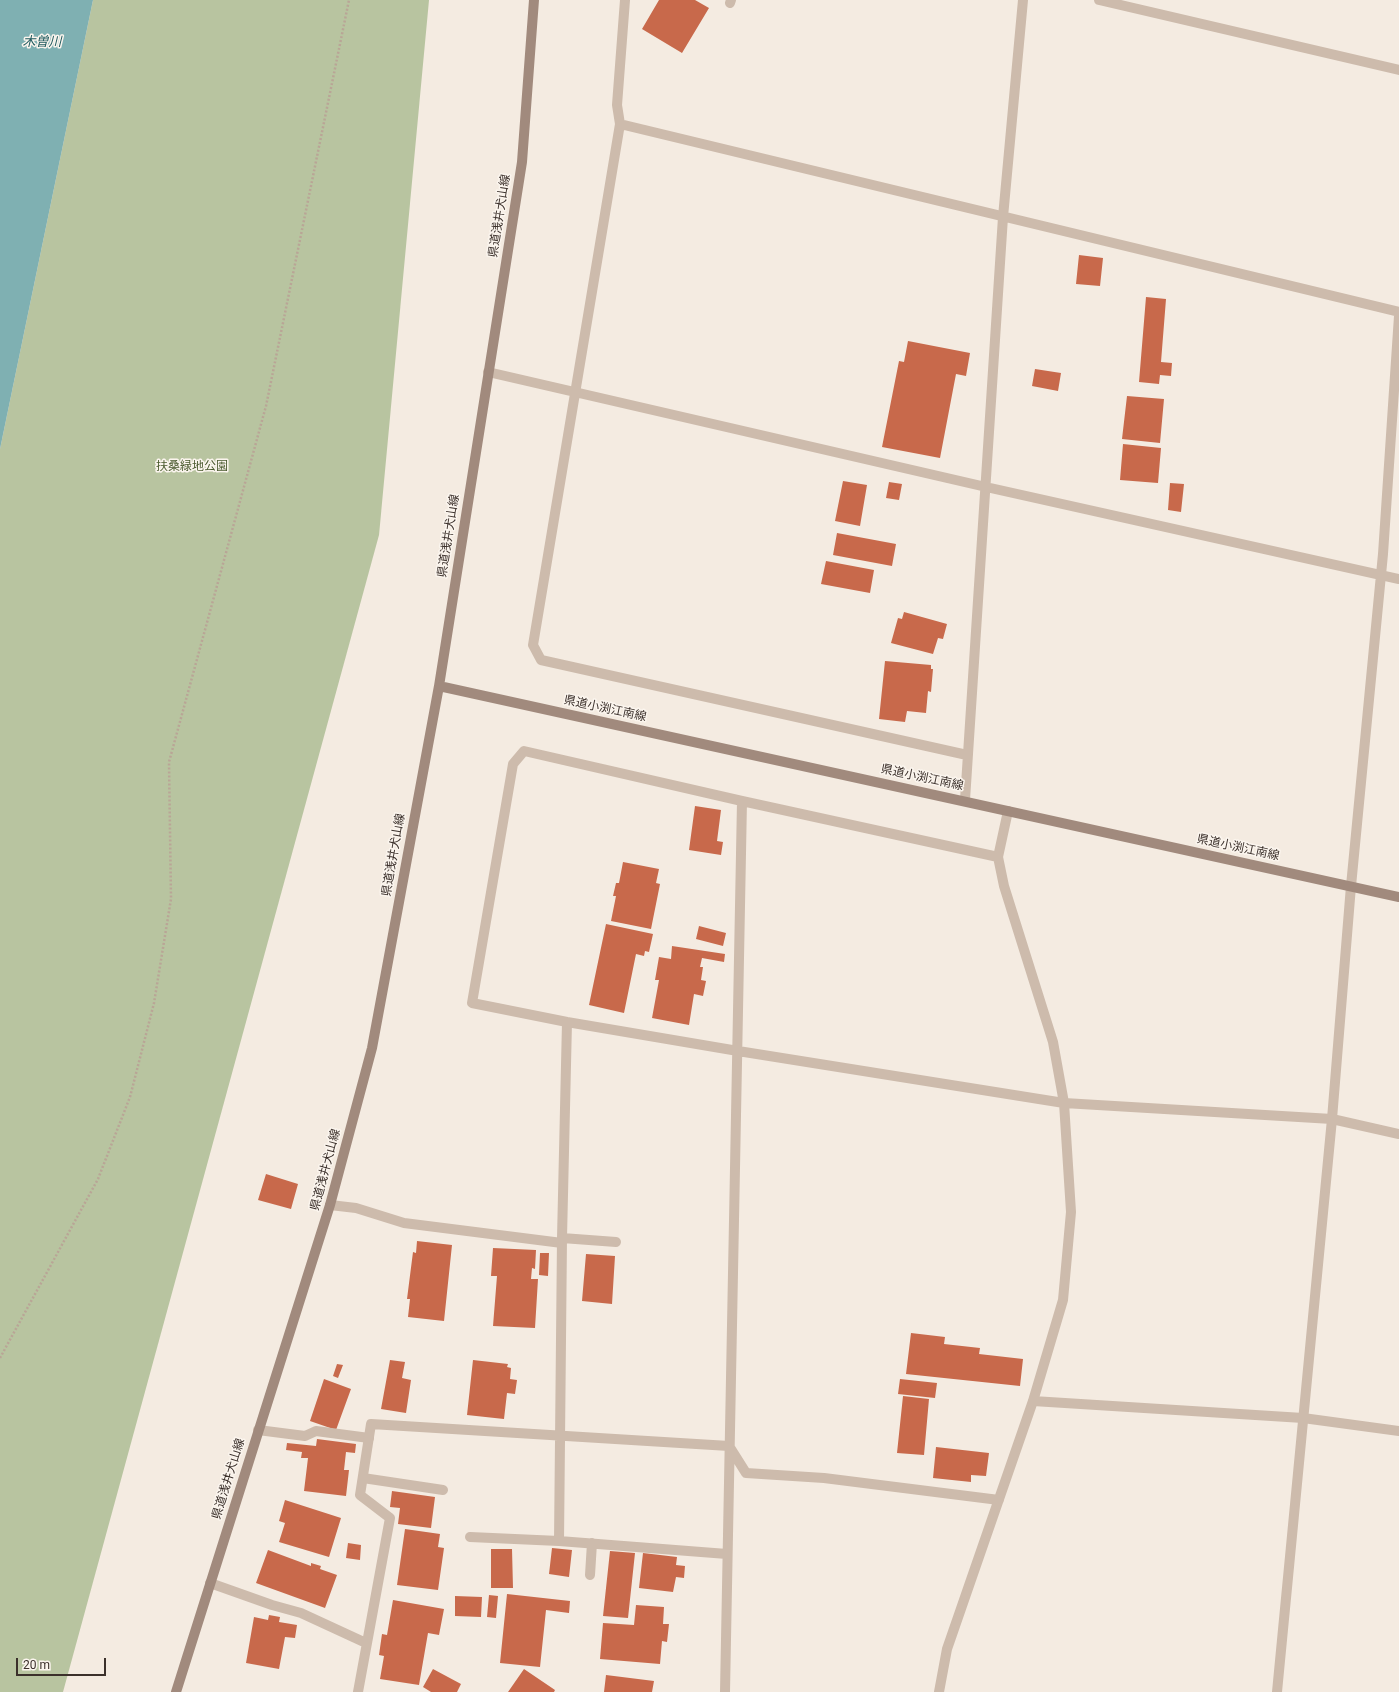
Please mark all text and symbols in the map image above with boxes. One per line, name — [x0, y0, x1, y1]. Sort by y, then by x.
water label: 木曽川 — [23, 35, 61, 51]
street label: 県道浅井犬山線 — [486, 173, 514, 259]
park label: 扶桑緑地公園 — [156, 460, 228, 474]
street label: 県道浅井犬山線 — [435, 493, 463, 579]
street label: 県道小渕江南線 — [562, 693, 648, 725]
street label: 県道小渕江南線 — [879, 762, 965, 794]
street label: 県道浅井犬山線 — [380, 812, 408, 898]
street label: 県道小渕江南線 — [1195, 832, 1281, 864]
street label: 県道浅井犬山線 — [308, 1128, 344, 1212]
street label: 県道浅井犬山線 — [210, 1437, 248, 1521]
scale bar — [18, 1650, 108, 1676]
text: 20 m — [23, 1658, 50, 1672]

